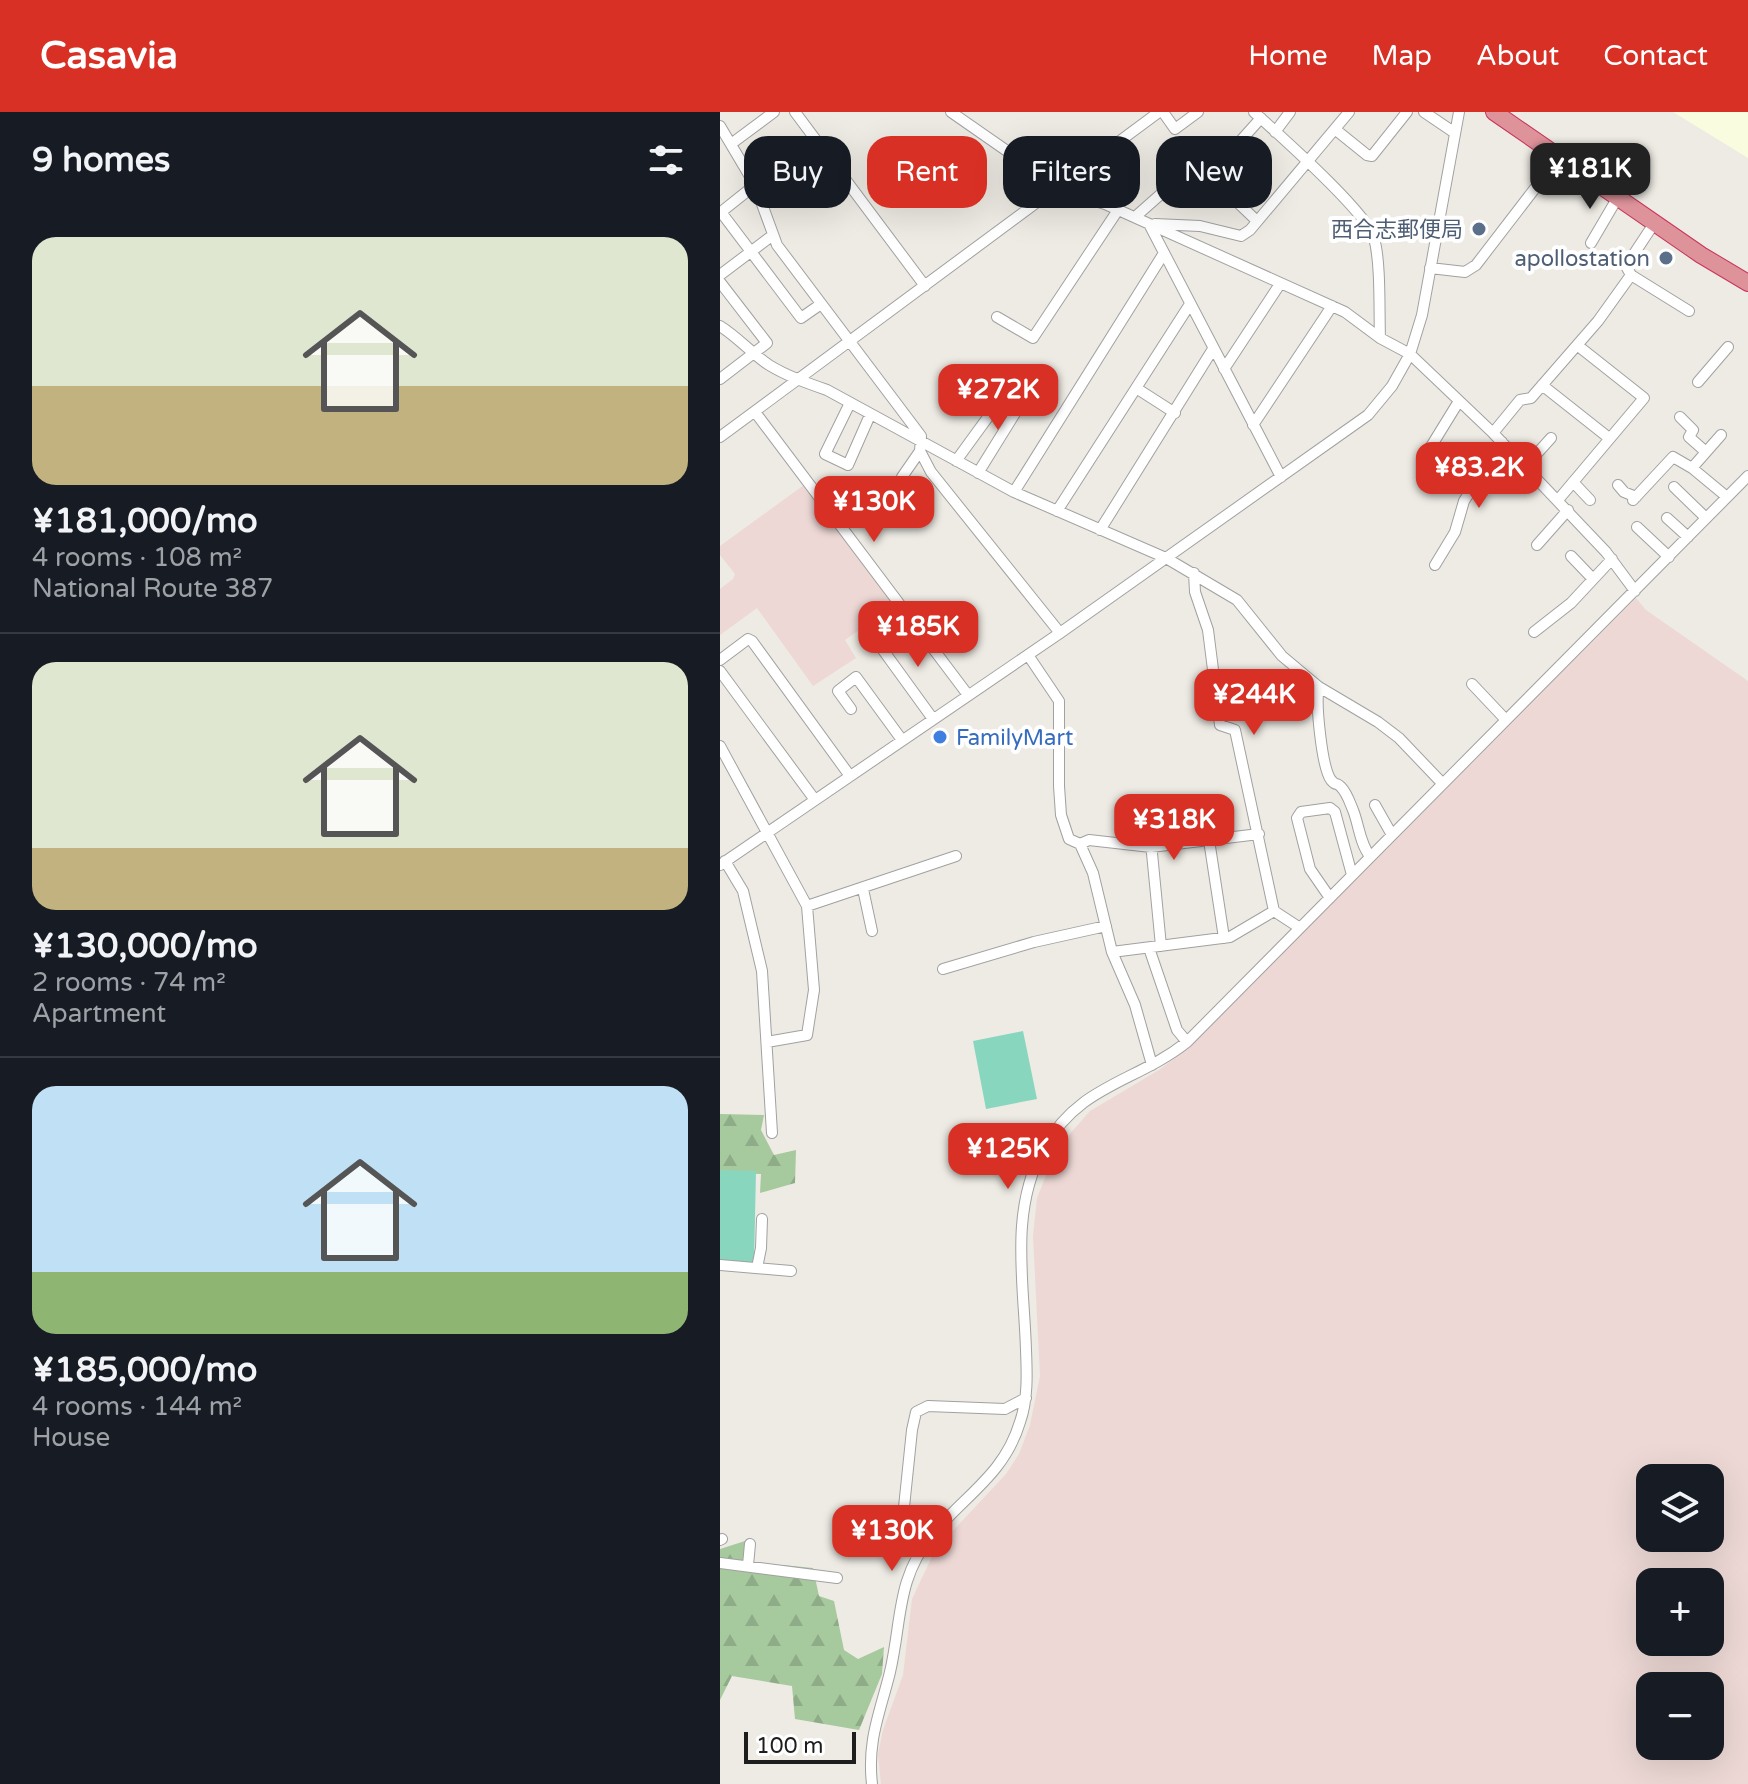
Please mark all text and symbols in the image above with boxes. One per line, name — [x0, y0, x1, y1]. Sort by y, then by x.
text: Casavia — [40, 33, 178, 79]
text: Home — [1248, 39, 1328, 73]
text: Map — [1372, 39, 1432, 73]
text: About — [1476, 39, 1559, 73]
text: Contact — [1603, 39, 1708, 73]
chip: Buy — [744, 136, 851, 208]
chip: Rent — [867, 136, 987, 208]
chip: Filters — [1003, 136, 1140, 208]
chip: New — [1156, 136, 1272, 208]
icon: filters — [644, 138, 688, 182]
text: 9 homes — [32, 140, 170, 181]
pin: ¥181K — [1534, 143, 1646, 211]
text: ¥181K — [1548, 153, 1632, 184]
place label: 西合志郵便局 — [1331, 217, 1463, 243]
marker: 西合志郵便局 — [1470, 220, 1488, 238]
place label: apollostation — [1514, 246, 1650, 272]
marker: apollostation — [1657, 249, 1675, 267]
icon: home — [288, 289, 432, 433]
pin: ¥272K — [942, 364, 1054, 432]
text: ¥272K — [956, 374, 1040, 405]
pin: ¥83.2K — [1414, 442, 1544, 510]
text: ¥83.2K — [1434, 452, 1524, 483]
pin: ¥130K — [818, 476, 930, 544]
text: ¥130K — [832, 486, 916, 517]
text: ¥181,000/mo — [32, 501, 258, 542]
text: 4 rooms · 108 m² — [32, 542, 242, 573]
text: National Route 387 — [32, 573, 273, 604]
pin: ¥185K — [862, 601, 974, 669]
text: ¥185K — [876, 611, 960, 642]
pin: ¥244K — [1198, 669, 1310, 737]
text: ¥244K — [1212, 679, 1296, 710]
icon: home — [288, 714, 432, 858]
place label: FamilyMart — [956, 725, 1073, 751]
marker: FamilyMart — [931, 728, 949, 746]
pin: ¥318K — [1118, 794, 1230, 862]
text: ¥318K — [1132, 804, 1216, 835]
text: ¥130,000/mo — [32, 926, 258, 967]
text: 2 rooms · 74 m² — [32, 967, 226, 998]
text: Apartment — [32, 998, 166, 1029]
pin: ¥125K — [952, 1123, 1064, 1191]
text: ¥125K — [966, 1133, 1050, 1164]
icon: home — [288, 1138, 432, 1282]
text: ¥185,000/mo — [32, 1350, 257, 1391]
text: 4 rooms · 144 m² — [32, 1391, 242, 1422]
text: House — [32, 1422, 110, 1453]
map controls — [1636, 1464, 1724, 1760]
button: layers — [1636, 1464, 1724, 1552]
pin: ¥130K — [836, 1505, 948, 1573]
text: ¥130K — [850, 1515, 934, 1546]
button: + — [1636, 1568, 1724, 1656]
button: − — [1636, 1672, 1724, 1760]
scale bar — [744, 1728, 856, 1764]
text: 100 m — [756, 1733, 823, 1759]

